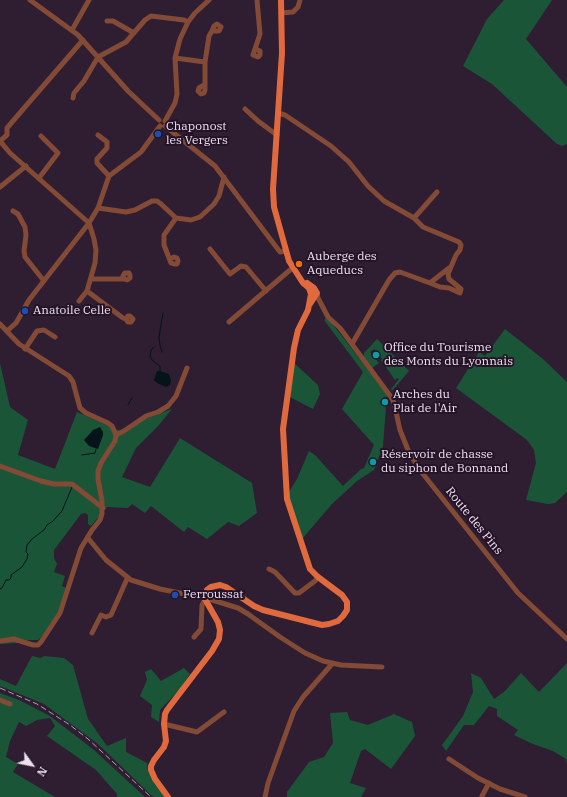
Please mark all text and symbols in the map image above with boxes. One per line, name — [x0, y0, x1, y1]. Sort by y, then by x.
place label: Chaponost les Vergers — [166, 120, 228, 148]
marker: Chaponost les Vergers — [153, 129, 163, 139]
place label: Auberge des Aqueducs — [307, 250, 377, 278]
marker: Auberge des Aqueducs — [294, 259, 304, 269]
place label: Anatoile Celle — [33, 304, 111, 318]
marker: Anatoile Celle — [20, 306, 30, 316]
place label: Office du Tourisme des Monts du Lyonnais — [384, 341, 513, 369]
marker: Office du Tourisme des Monts du Lyonnais — [371, 350, 381, 360]
place label: Arches du Plat de l'Air — [393, 388, 457, 416]
marker: Arches du Plat de l'Air — [380, 397, 390, 407]
place label: Réservoir de chasse du siphon de Bonnand — [381, 448, 508, 476]
marker: Réservoir de chasse du siphon de Bonnand — [368, 457, 378, 467]
street label: Route des Pins — [442, 484, 506, 558]
place label: Ferroussat — [183, 588, 244, 602]
marker: Ferroussat — [170, 590, 180, 600]
north arrow — [12, 745, 52, 785]
text: N — [34, 764, 50, 779]

